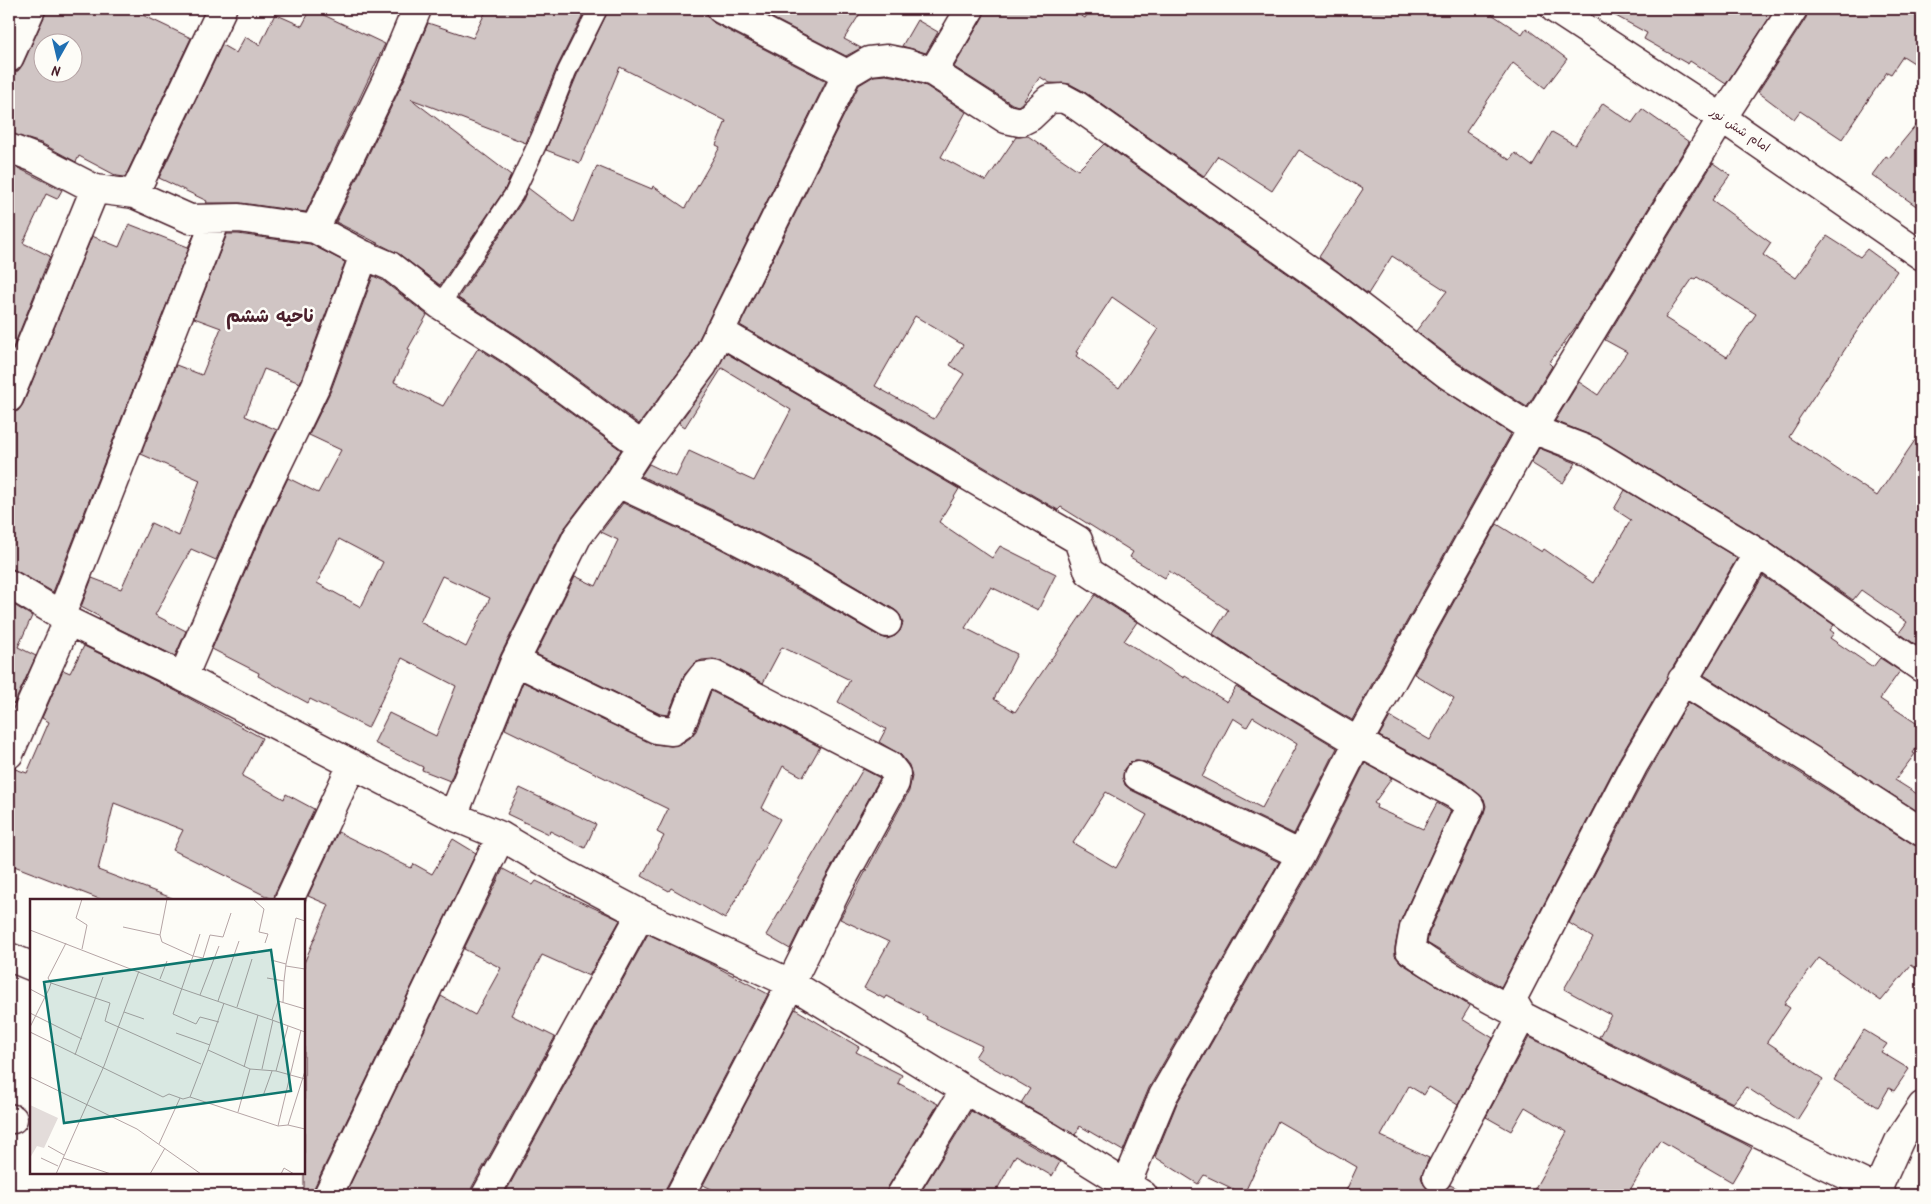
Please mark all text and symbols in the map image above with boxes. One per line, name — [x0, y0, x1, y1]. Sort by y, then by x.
north arrow — [32, 32, 82, 82]
text: N — [50, 58, 62, 81]
street label: امام شش نور — [1705, 102, 1774, 157]
district label: ناحیه ششم — [226, 303, 314, 332]
inset map — [30, 899, 305, 1174]

